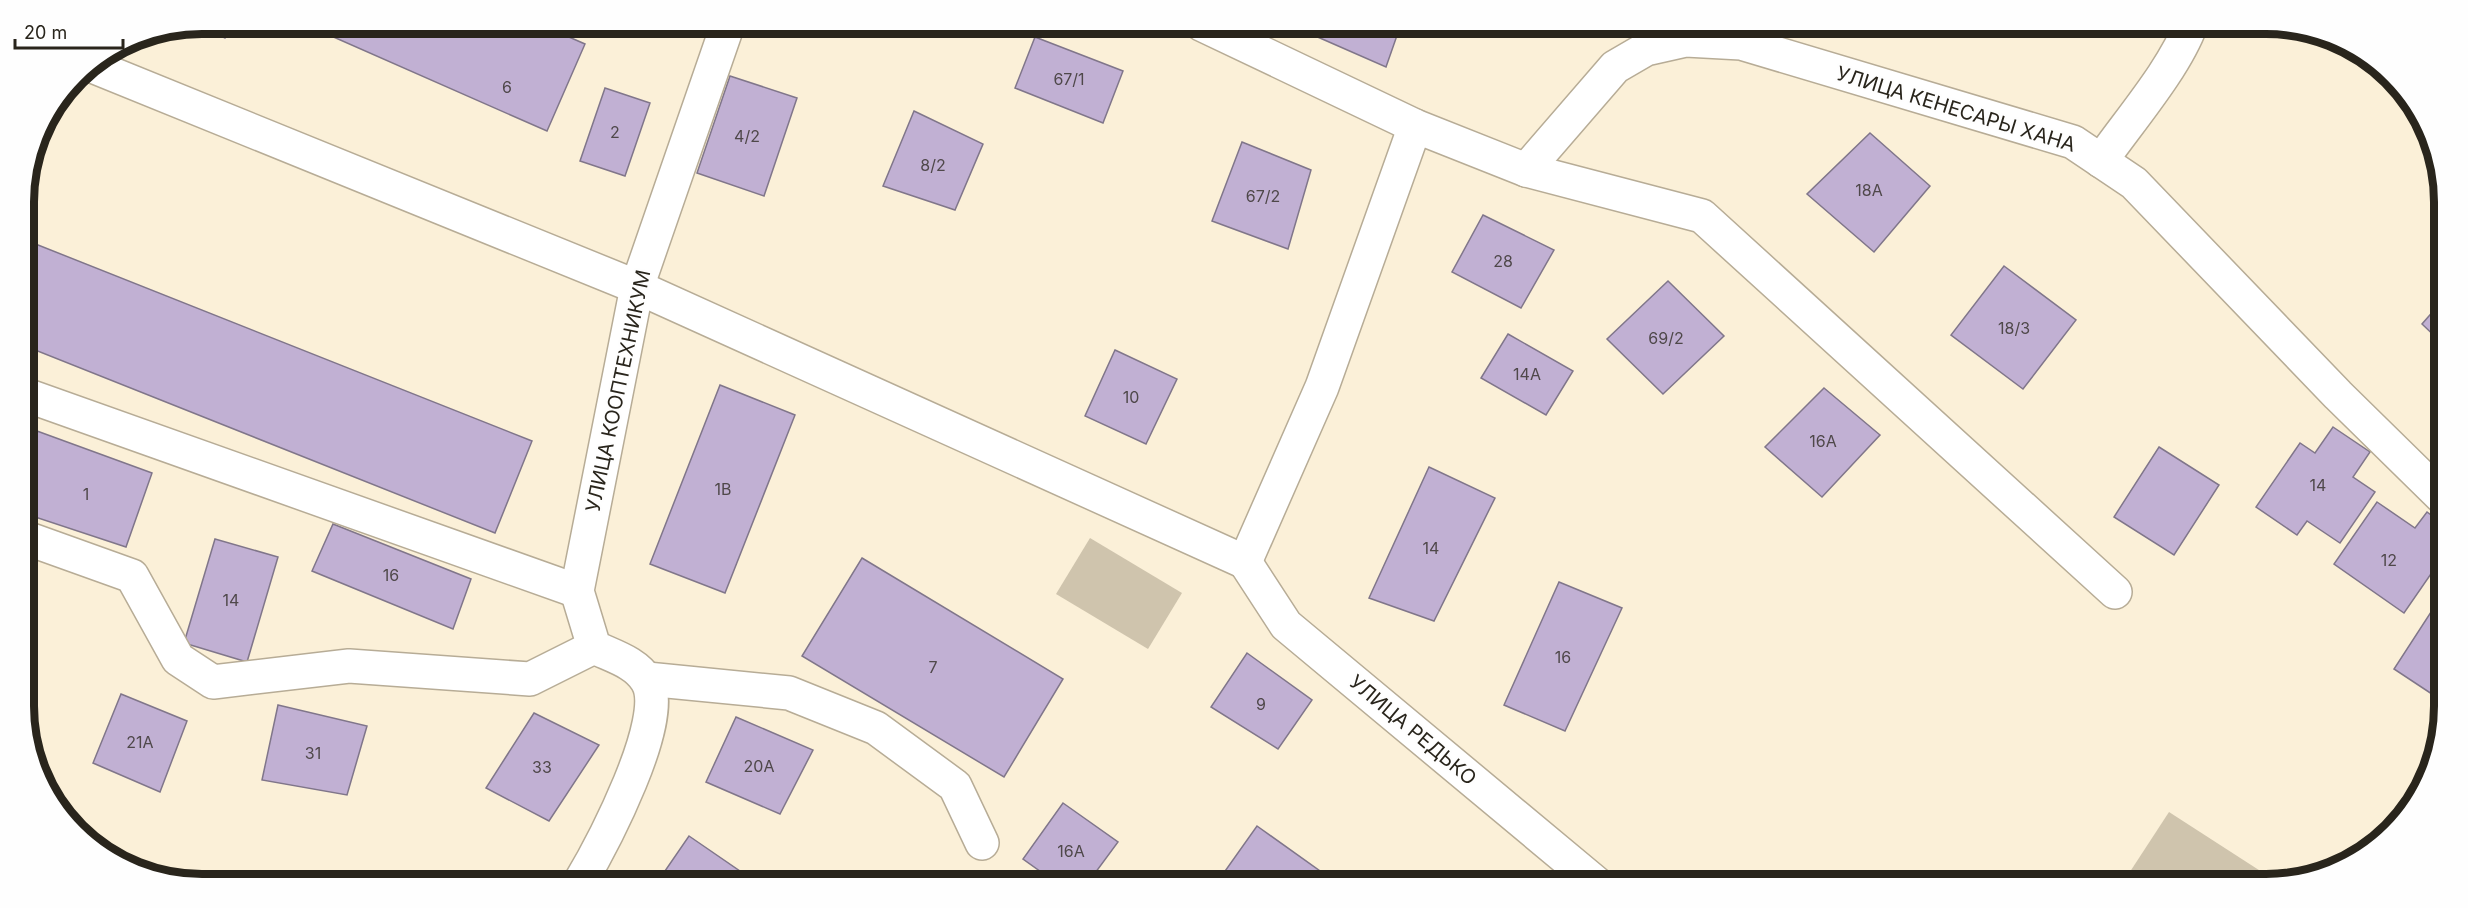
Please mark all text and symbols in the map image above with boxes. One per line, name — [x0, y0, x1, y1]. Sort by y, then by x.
scale bar — [15, 12, 123, 50]
text: 20 m — [24, 22, 67, 43]
street label: УЛИЦА КЕНЕСАРЫ ХАНА — [1833, 61, 2079, 157]
house number: 67/1 — [1053, 69, 1085, 89]
house number: 6 — [502, 77, 512, 97]
house number: 2 — [610, 122, 620, 142]
house number: 4/2 — [734, 126, 760, 146]
house number: 8/2 — [920, 155, 946, 175]
house number: 18А — [1855, 180, 1883, 200]
house number: 67/2 — [1246, 186, 1280, 206]
house number: 28 — [1493, 251, 1513, 271]
street label: УЛИЦА КООПТЕХНИКУМ — [581, 268, 655, 514]
house number: 18/3 — [1998, 318, 2030, 338]
house number: 69/2 — [1648, 328, 1684, 348]
house number: 14А — [1513, 364, 1541, 384]
house number: 10 — [1123, 387, 1139, 407]
house number: 16А — [1809, 431, 1837, 451]
house number: 14 — [2310, 475, 2326, 495]
house number: 1В — [715, 479, 731, 499]
house number: 1 — [83, 484, 89, 504]
house number: 14 — [1423, 538, 1439, 558]
house number: 12 — [2381, 550, 2397, 570]
house number: 16 — [383, 565, 399, 585]
house number: 14 — [223, 590, 239, 610]
house number: 16 — [1555, 647, 1571, 667]
house number: 7 — [928, 657, 938, 677]
street label: УЛИЦА РЕДЬКО — [1345, 670, 1481, 790]
house number: 9 — [1256, 694, 1266, 714]
house number: 21А — [126, 732, 154, 752]
house number: 31 — [305, 743, 321, 763]
house number: 20А — [744, 756, 774, 776]
house number: 33 — [532, 757, 552, 777]
house number: 16А — [1057, 841, 1085, 861]

